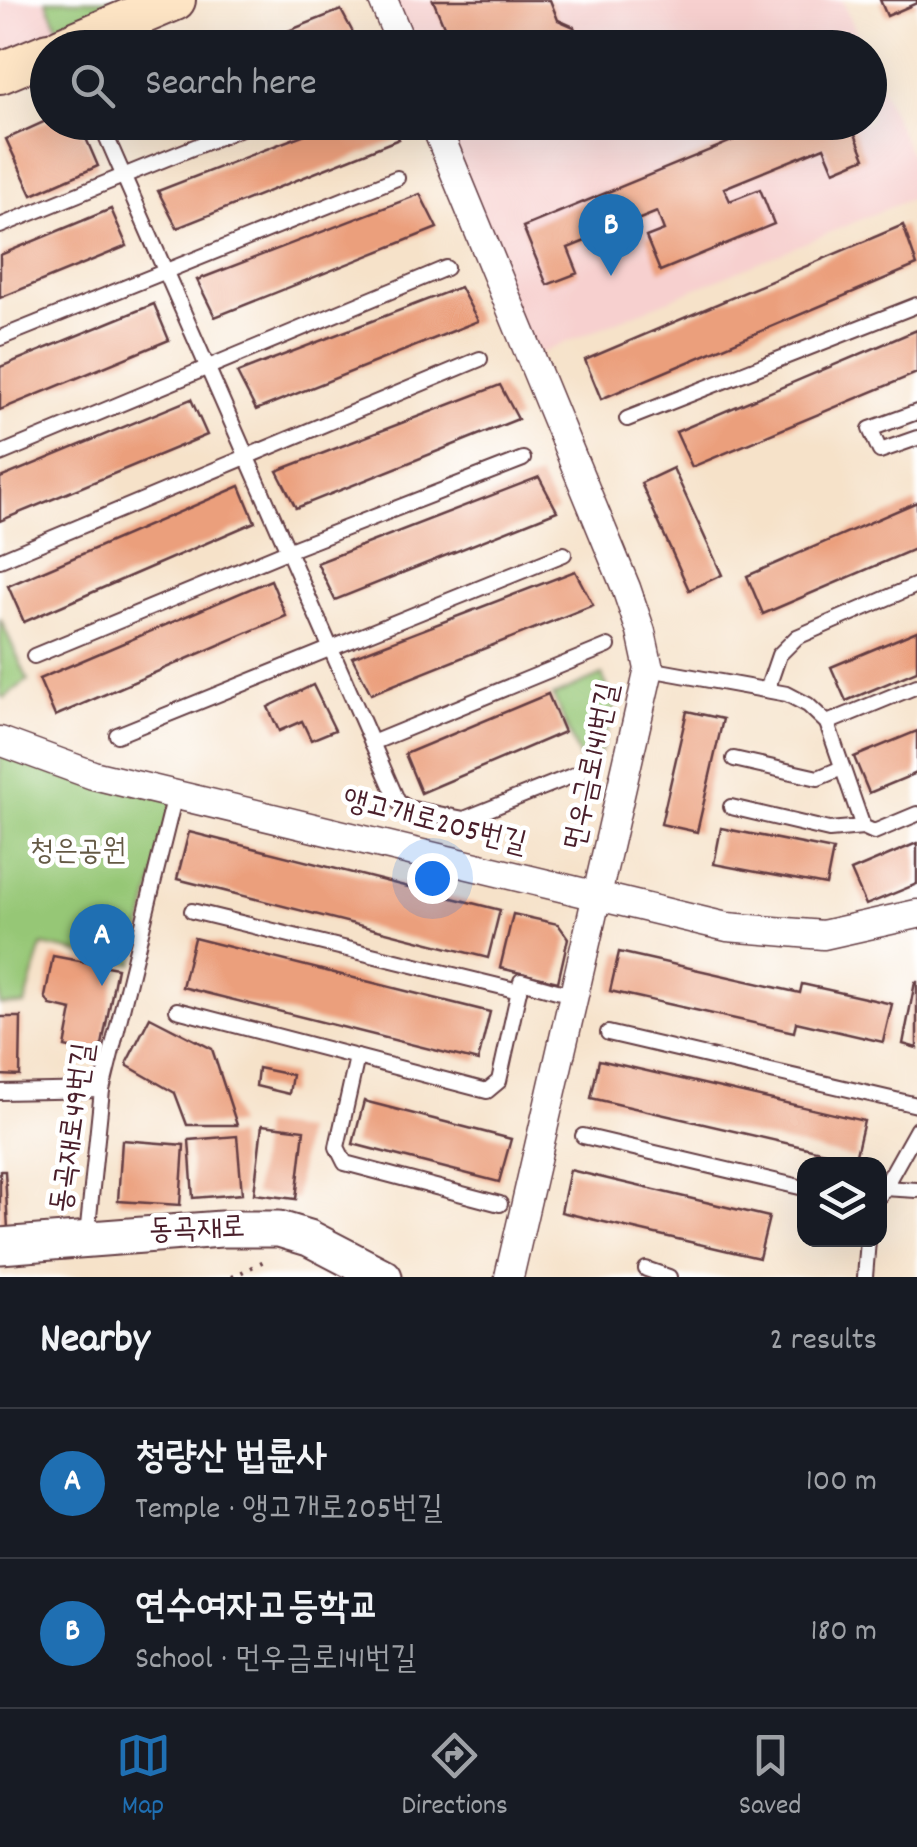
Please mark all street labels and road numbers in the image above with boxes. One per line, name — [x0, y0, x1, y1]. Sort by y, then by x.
street label: 먼우금로141번길 — [555, 679, 633, 855]
street label: 앵고개로205번길 — [337, 780, 531, 868]
street label: 동곡재로49번길 — [42, 1040, 108, 1216]
street label: 동곡재로 — [148, 1208, 246, 1254]

